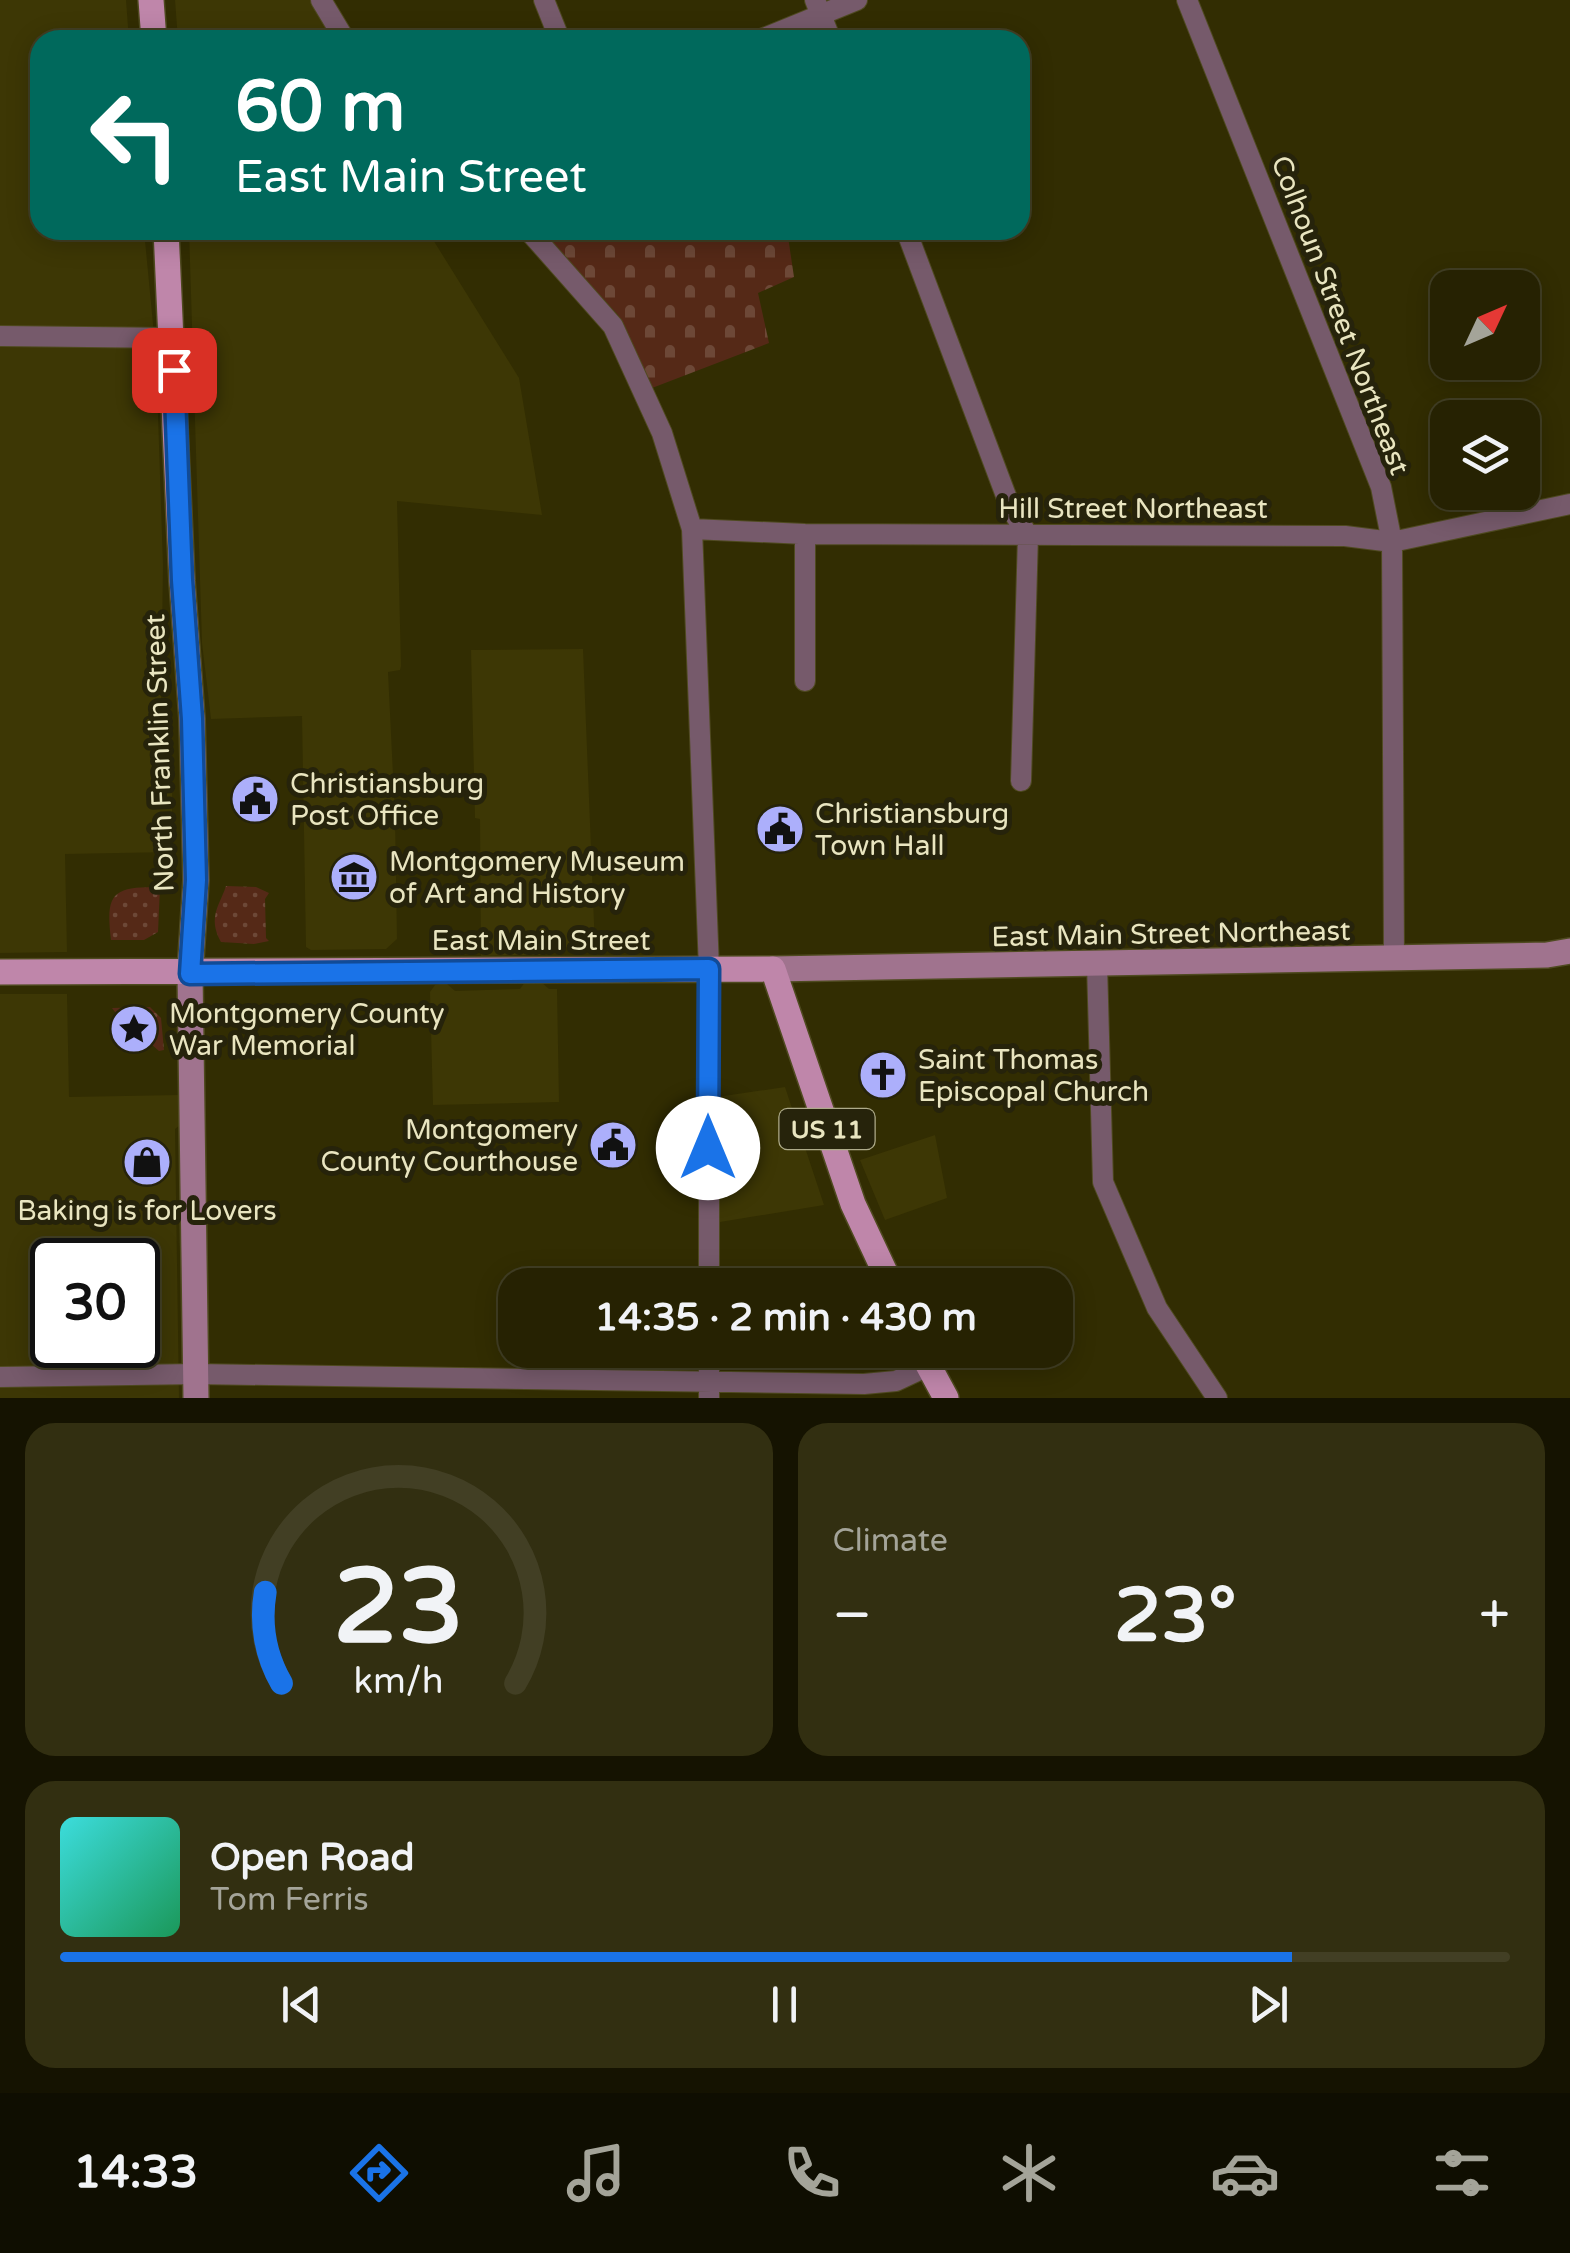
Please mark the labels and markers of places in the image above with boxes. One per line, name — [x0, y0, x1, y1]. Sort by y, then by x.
pin — [132, 328, 217, 413]
place label: Christiansburg Post Office — [290, 767, 484, 833]
public building icon: Christiansburg Post Office — [229, 773, 281, 825]
place label: Christiansburg Town Hall — [815, 797, 1009, 863]
public building icon: Christiansburg Town Hall — [754, 803, 806, 855]
place label: Montgomery Museum of Art and History — [389, 845, 685, 911]
museum icon: Montgomery Museum of Art and History — [328, 851, 380, 903]
place label: Montgomery County War Memorial — [169, 997, 445, 1063]
place icon: Montgomery County War Memorial — [108, 1003, 160, 1055]
place label: Saint Thomas Episcopal Church — [918, 1043, 1149, 1109]
church icon: Saint Thomas Episcopal Church — [857, 1049, 909, 1101]
place label: Montgomery County Courthouse — [320, 1113, 578, 1179]
public building icon: Montgomery County Courthouse — [587, 1119, 639, 1171]
shop icon: Baking is for Lovers — [121, 1136, 173, 1188]
place label: Baking is for Lovers — [17, 1194, 277, 1228]

